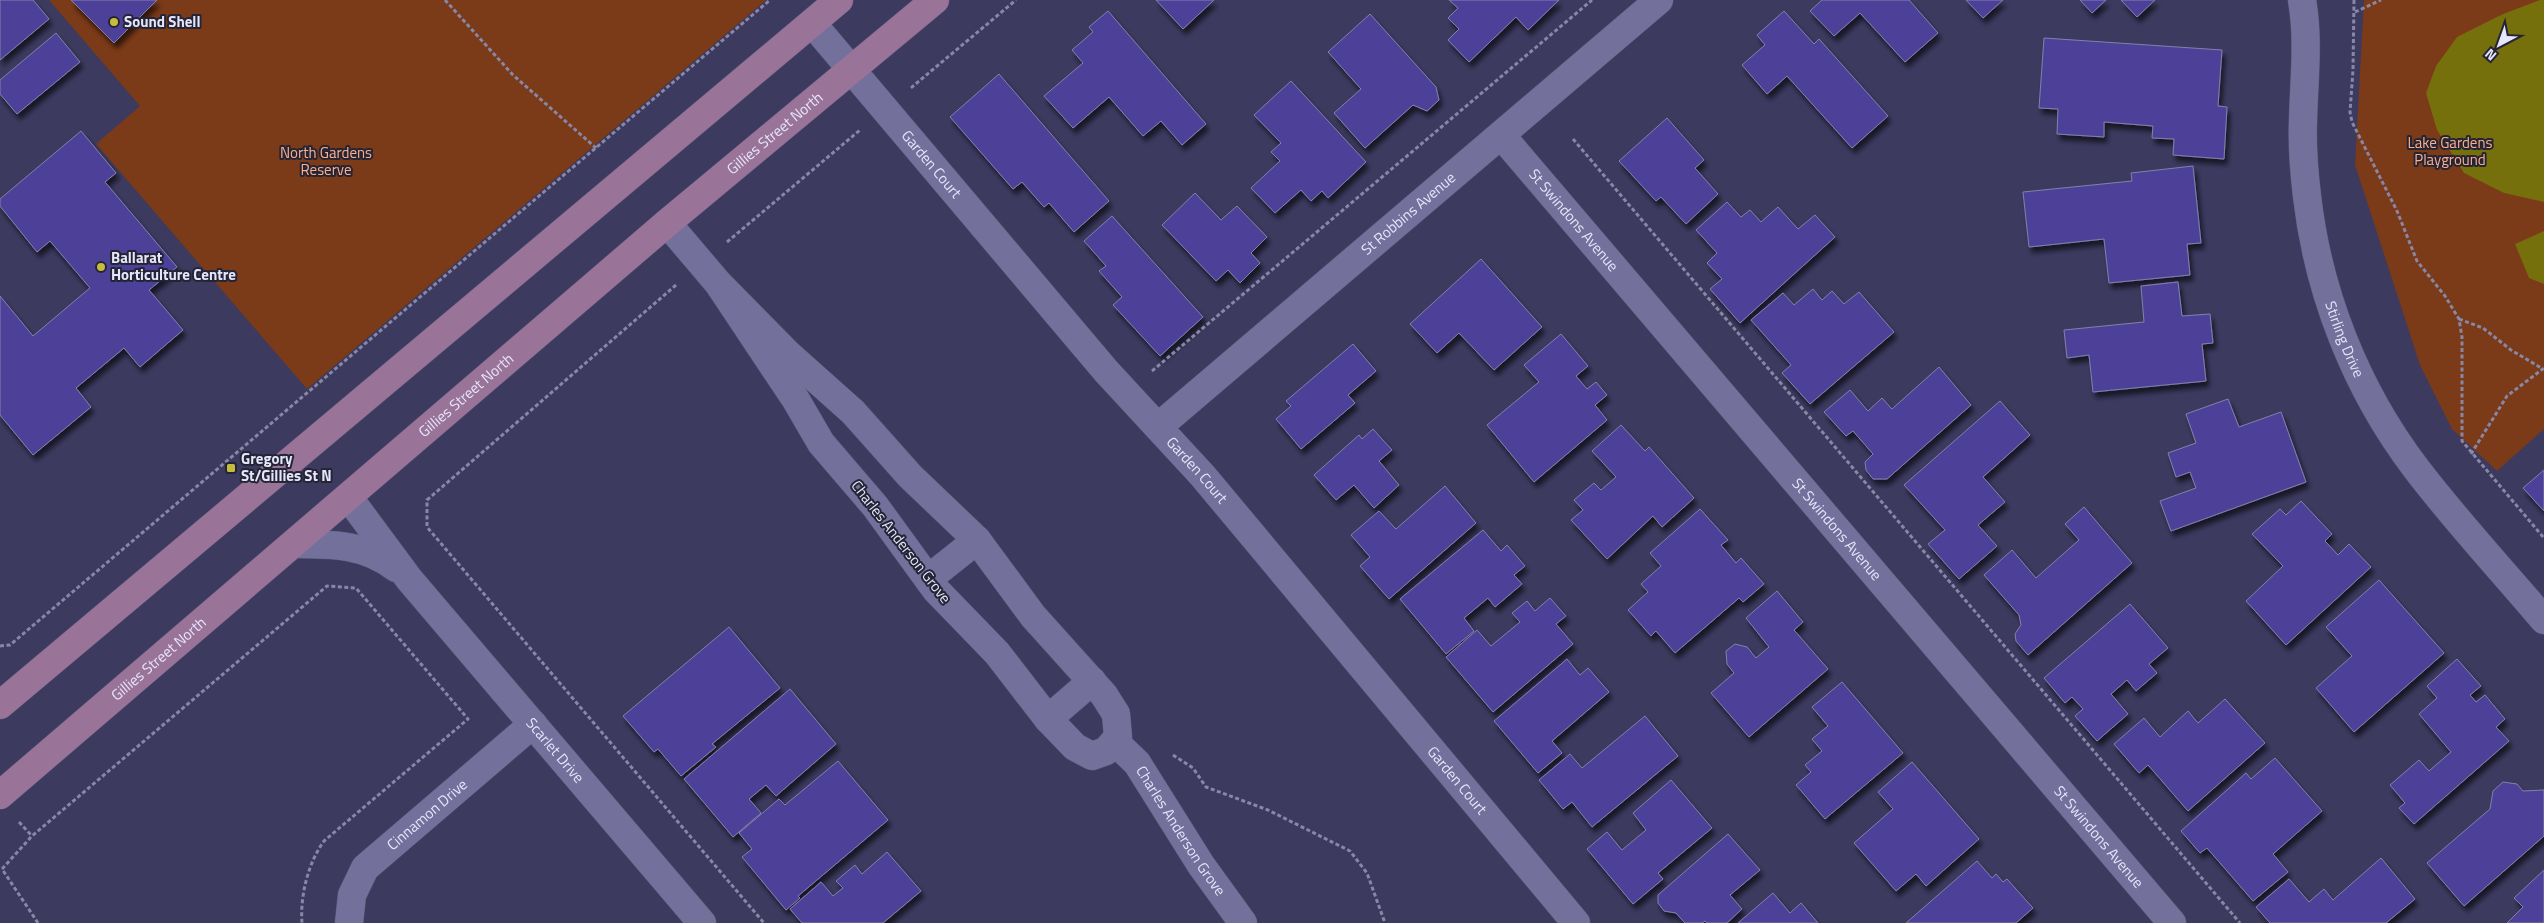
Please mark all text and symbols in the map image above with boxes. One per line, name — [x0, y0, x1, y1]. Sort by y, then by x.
place label: Sound Shell — [124, 10, 200, 33]
marker: Sound Shell — [108, 16, 120, 28]
north arrow — [2474, 20, 2524, 70]
text: N — [2480, 44, 2501, 66]
street label: Gillies Street North — [721, 86, 828, 180]
street label: Garden Court — [896, 125, 968, 204]
park label: Lake Gardens Playground — [2408, 131, 2492, 171]
park label: North Gardens Reserve — [280, 141, 372, 181]
street label: St Swindons Avenue — [1524, 164, 1624, 276]
street label: St Robbins Avenue — [1356, 166, 1460, 260]
place label: Ballarat Horticulture Centre — [111, 246, 236, 286]
marker: Ballarat Horticulture Centre — [95, 261, 107, 273]
street label: Stirling Drive — [2319, 298, 2370, 381]
street label: Gillies Street North — [413, 347, 518, 442]
street label: Garden Court — [1161, 431, 1234, 509]
place label: Gregory St/Gillies St N — [241, 447, 332, 487]
marker: Gregory St/Gillies St N — [225, 462, 237, 474]
street label: St Swindons Avenue — [1787, 473, 1888, 585]
street label: Charles Anderson Grove — [846, 475, 957, 608]
street label: Gillies Street North — [106, 611, 211, 706]
street label: Scarlet Drive — [521, 712, 590, 788]
street label: Garden Court — [1422, 741, 1493, 820]
street label: Charles Anderson Grove — [1130, 761, 1232, 900]
street label: Cinnamon Drive — [381, 773, 472, 856]
street label: St Swindons Avenue — [2049, 780, 2150, 893]

